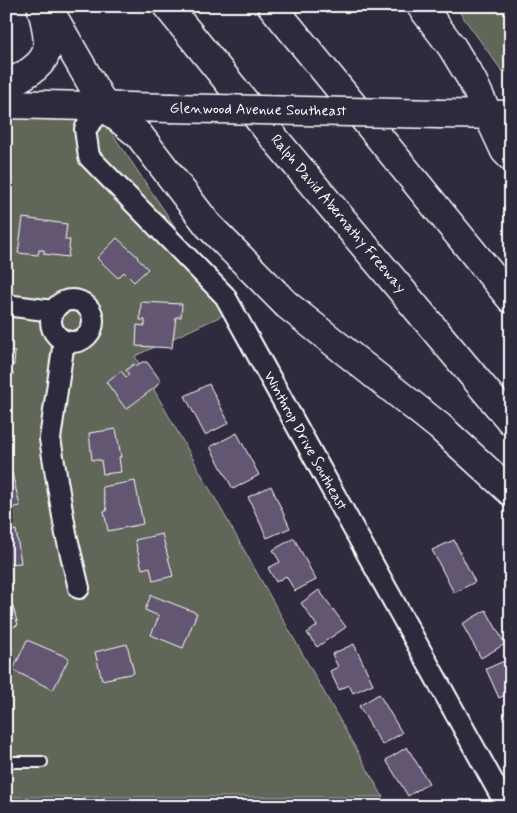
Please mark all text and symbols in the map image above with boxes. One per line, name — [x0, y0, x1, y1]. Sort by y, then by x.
street label: Glenwood Avenue Southeast — [170, 98, 347, 122]
street label: Ralph David Abernathy Freeway — [266, 130, 411, 298]
street label: Winthrop Drive Southeast — [258, 368, 352, 515]

